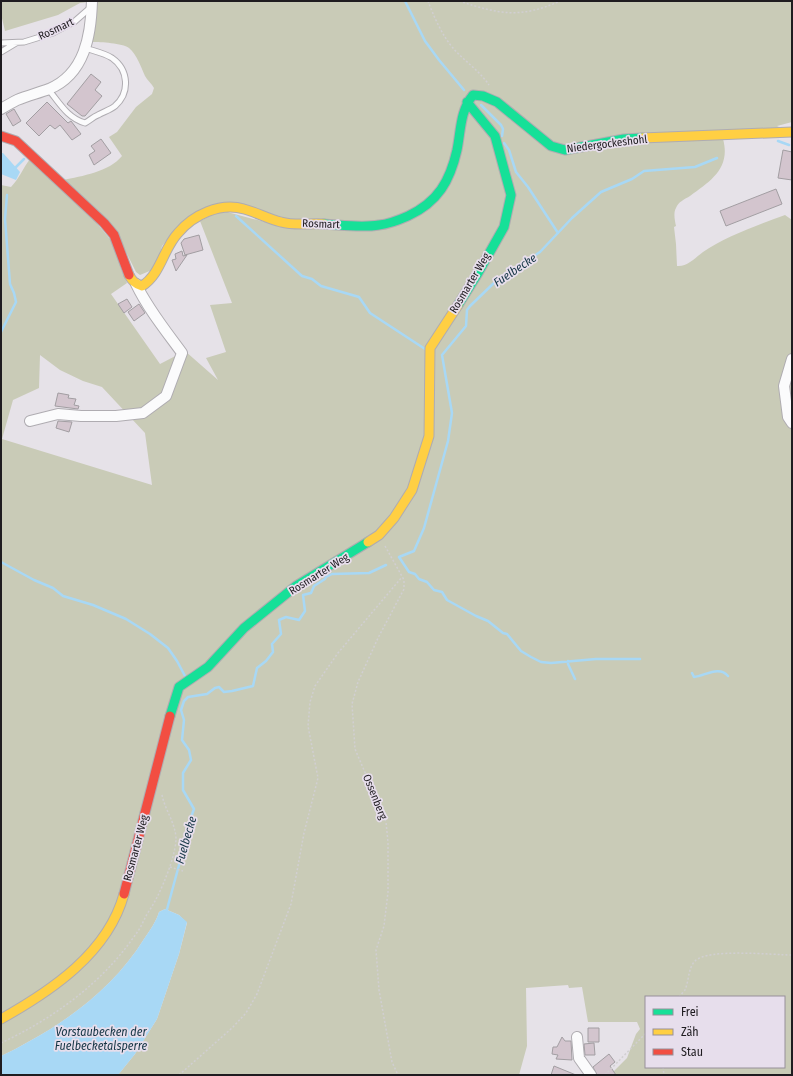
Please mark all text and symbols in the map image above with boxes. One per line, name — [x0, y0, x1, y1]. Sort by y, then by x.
street label: Rosmart — [36, 15, 76, 43]
street label: Niedergockeshohl — [566, 133, 648, 155]
street label: Rosmart — [302, 217, 340, 231]
street label: Rosmarter Weg — [447, 250, 494, 316]
water label: Fuelbecke — [491, 250, 539, 289]
street label: Rosmarter Weg — [287, 550, 352, 598]
street label: Ossenberg — [360, 773, 390, 822]
street label: Rosmarter Weg — [121, 813, 151, 883]
water label: Fuelbecke — [173, 814, 200, 865]
legend — [645, 996, 785, 1068]
text: Frei — [681, 1005, 699, 1019]
water label: Vorstaubecken der Fuelbecketalsperre — [55, 1025, 147, 1053]
text: Zäh — [681, 1025, 699, 1039]
text: Stau — [681, 1045, 703, 1059]

